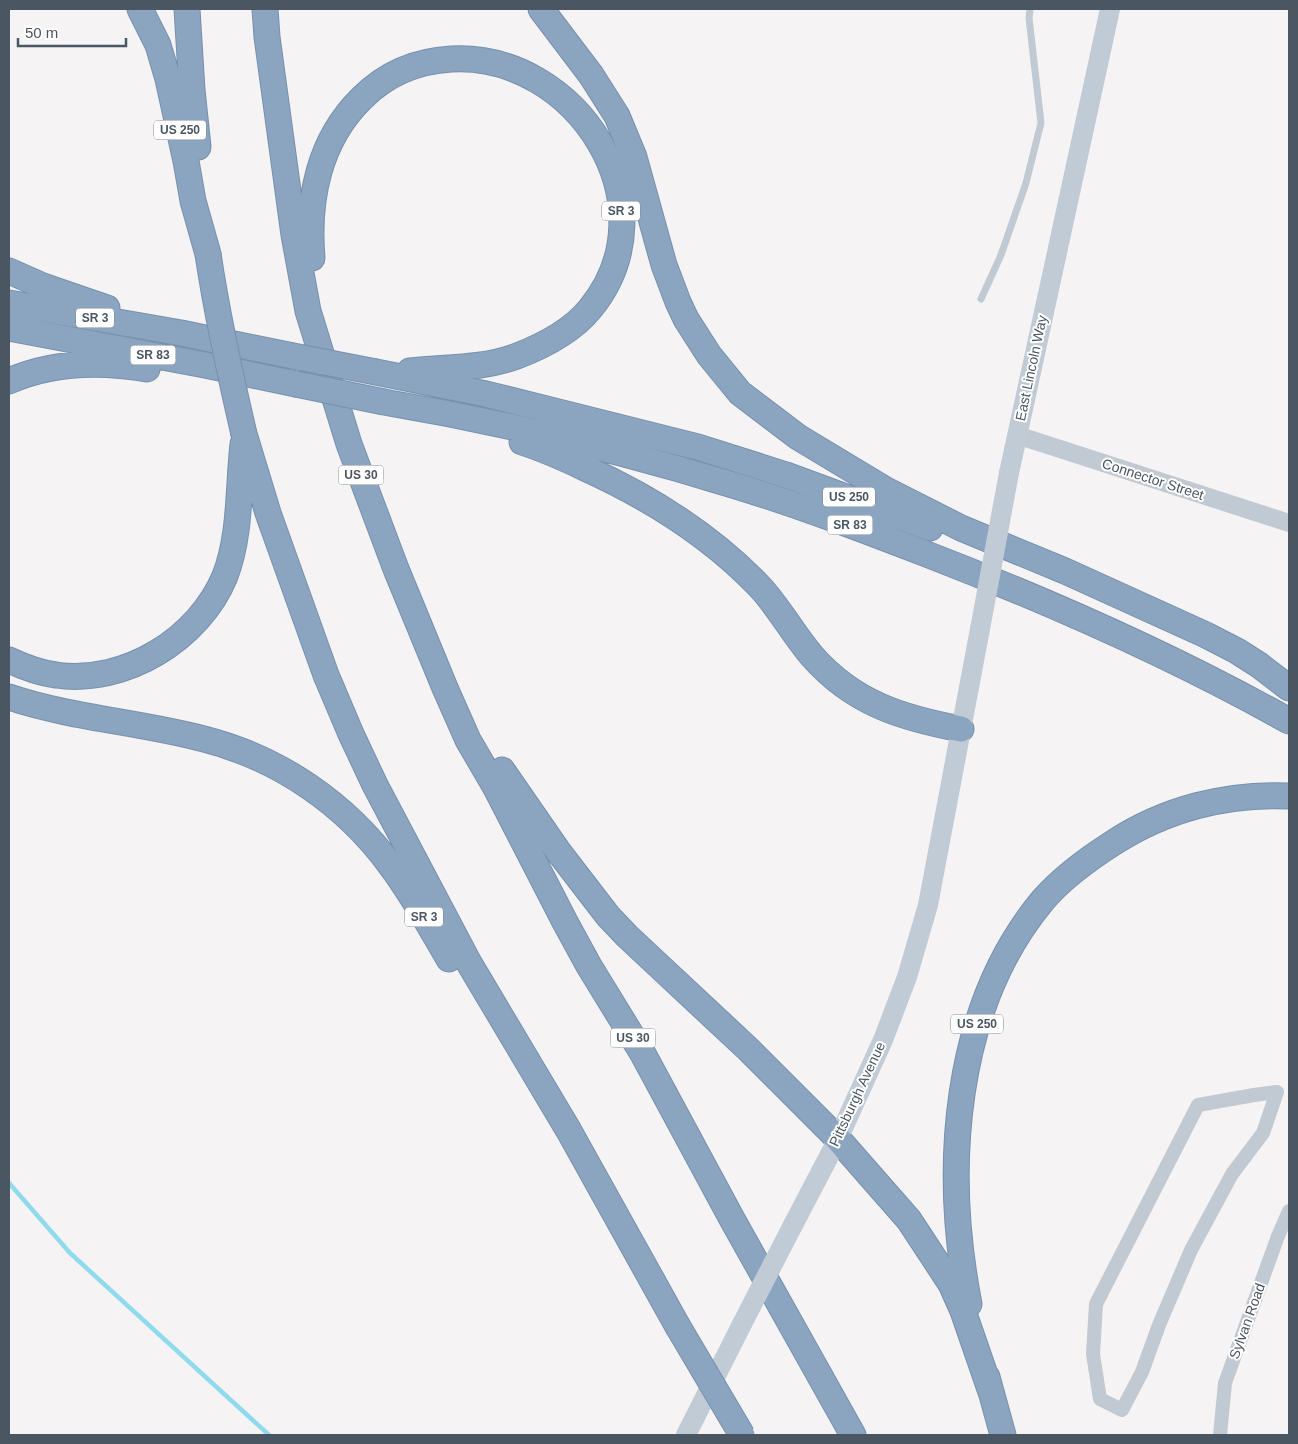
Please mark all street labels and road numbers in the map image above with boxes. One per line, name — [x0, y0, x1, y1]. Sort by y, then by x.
road number: US 250 — [154, 120, 206, 140]
road number: SR 3 — [602, 202, 640, 220]
road number: SR 3 — [76, 308, 114, 328]
street label: East Lincoln Way — [1012, 314, 1050, 422]
road number: SR 83 — [130, 346, 176, 364]
street label: Connector Street — [1100, 455, 1206, 503]
road number: US 30 — [338, 466, 384, 484]
road number: US 250 — [823, 488, 875, 507]
road number: SR 83 — [828, 516, 872, 534]
road number: SR 3 — [405, 908, 443, 926]
road number: US 250 — [951, 1014, 1003, 1034]
road number: US 30 — [610, 1028, 656, 1048]
street label: Pittsburgh Avenue — [826, 1039, 888, 1149]
street label: Sylvan Road — [1226, 1281, 1268, 1361]

